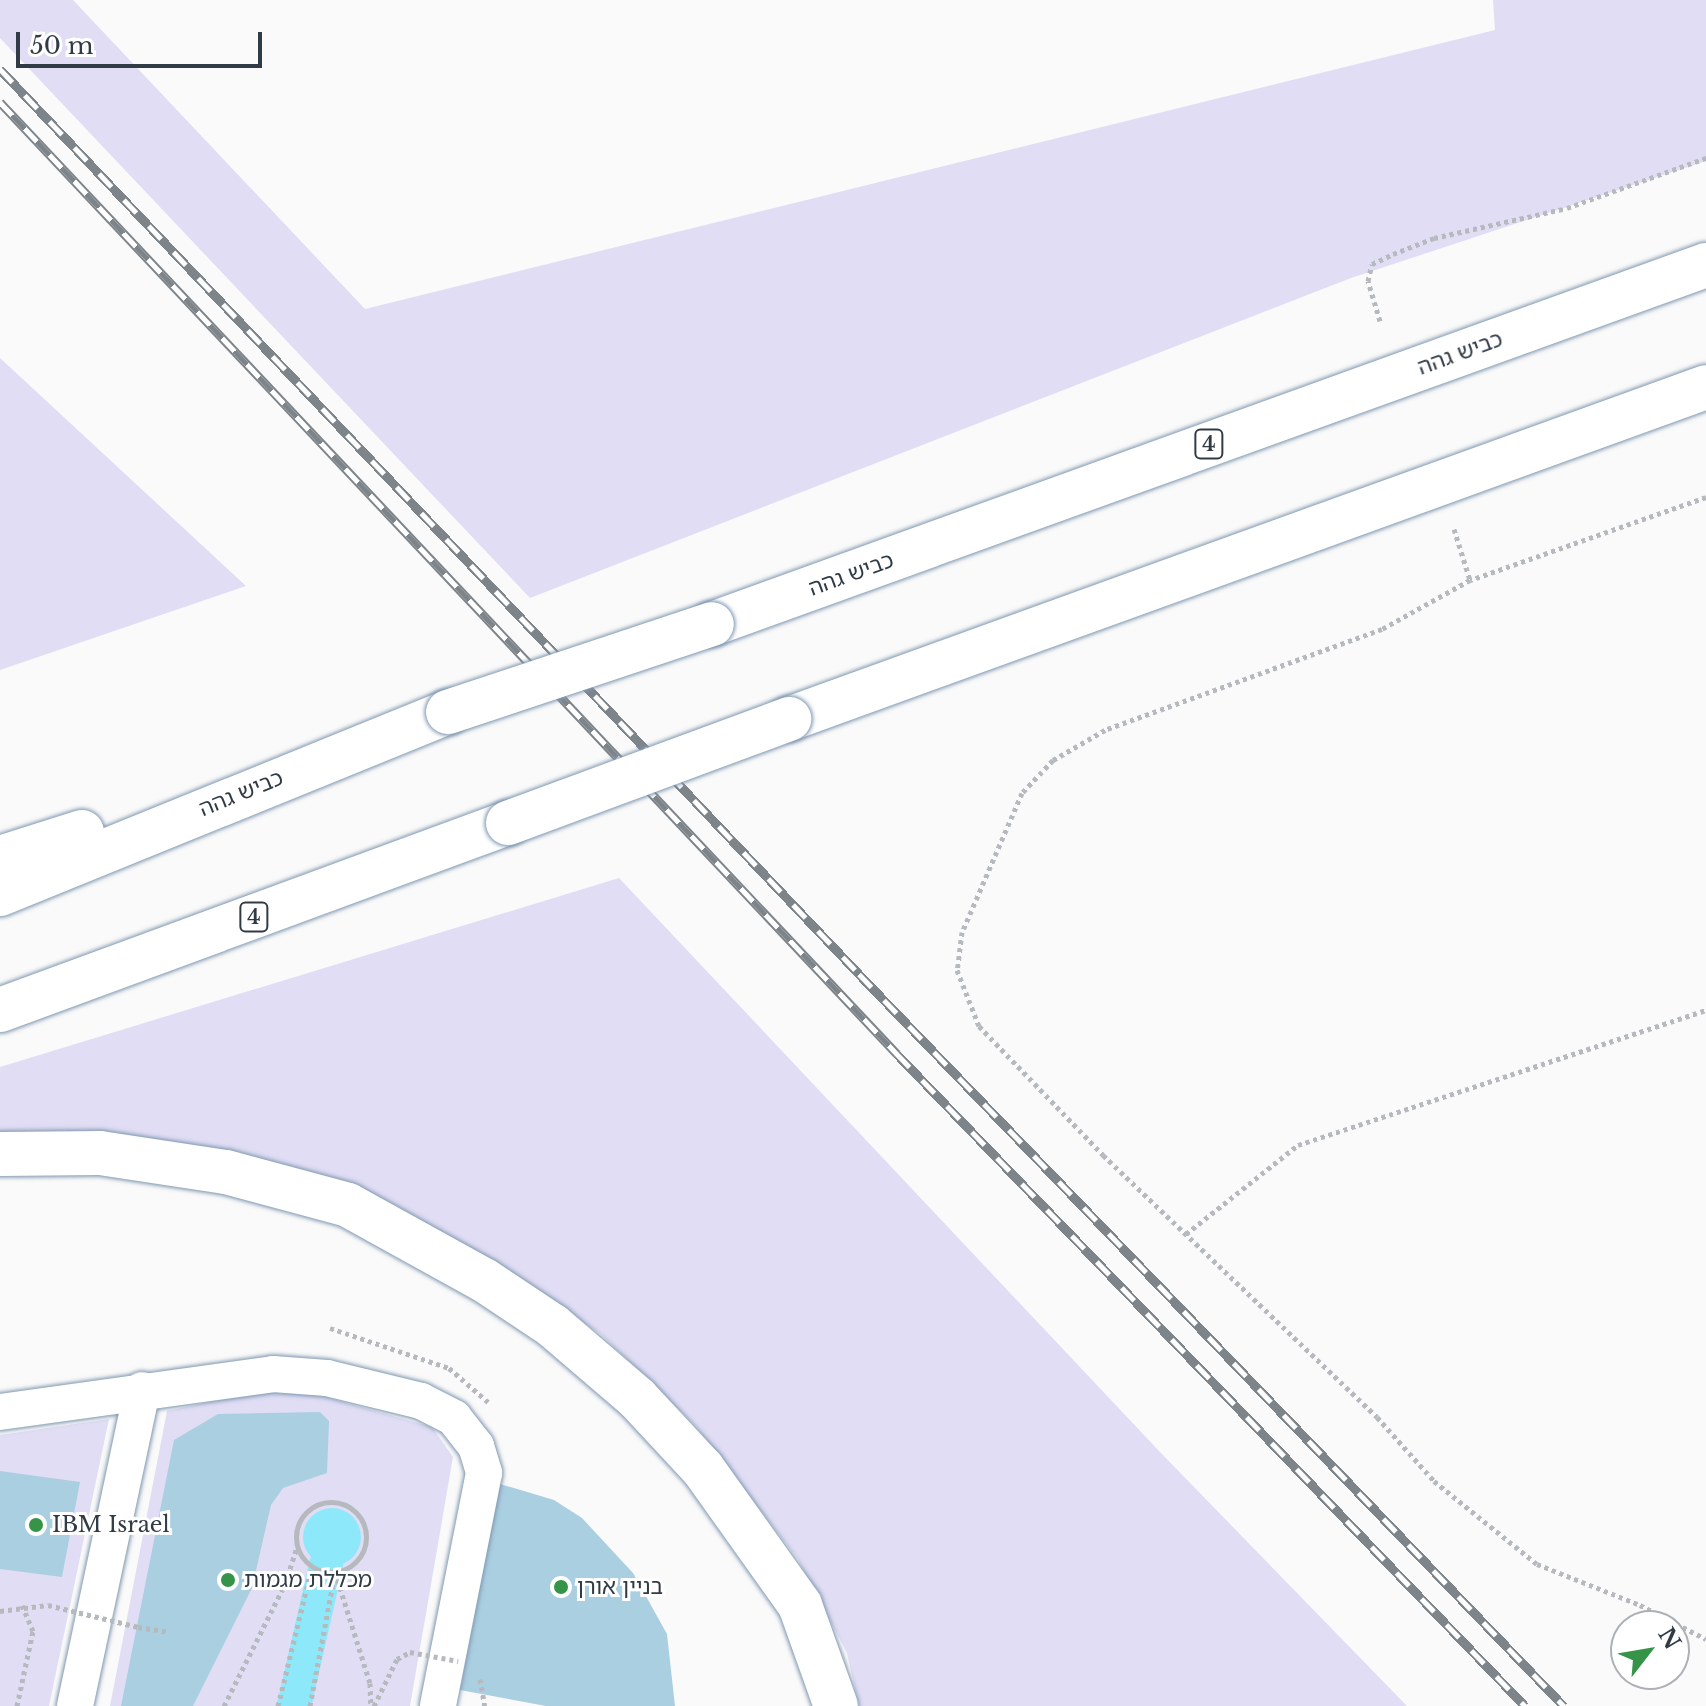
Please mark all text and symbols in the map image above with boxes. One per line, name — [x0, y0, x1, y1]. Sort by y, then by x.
scale bar — [20, 16, 266, 66]
text: 50 m — [30, 31, 93, 60]
street label: כביש גהה — [1414, 325, 1506, 381]
road number: 4 — [1193, 428, 1225, 460]
street label: כביש גהה — [805, 546, 897, 602]
street label: כביש גהה — [195, 764, 287, 822]
road number: 4 — [238, 901, 270, 933]
place label: IBM Israel — [52, 1512, 170, 1538]
marker: IBM Israel — [27, 1516, 45, 1534]
place label: מכללת מגמות — [244, 1567, 372, 1593]
marker: מכללת מגמות — [219, 1571, 237, 1589]
place label: בניין אורן — [577, 1574, 663, 1600]
marker: בניין אורן — [552, 1578, 570, 1596]
north arrow — [1610, 1610, 1690, 1690]
text: N — [1652, 1623, 1686, 1654]

